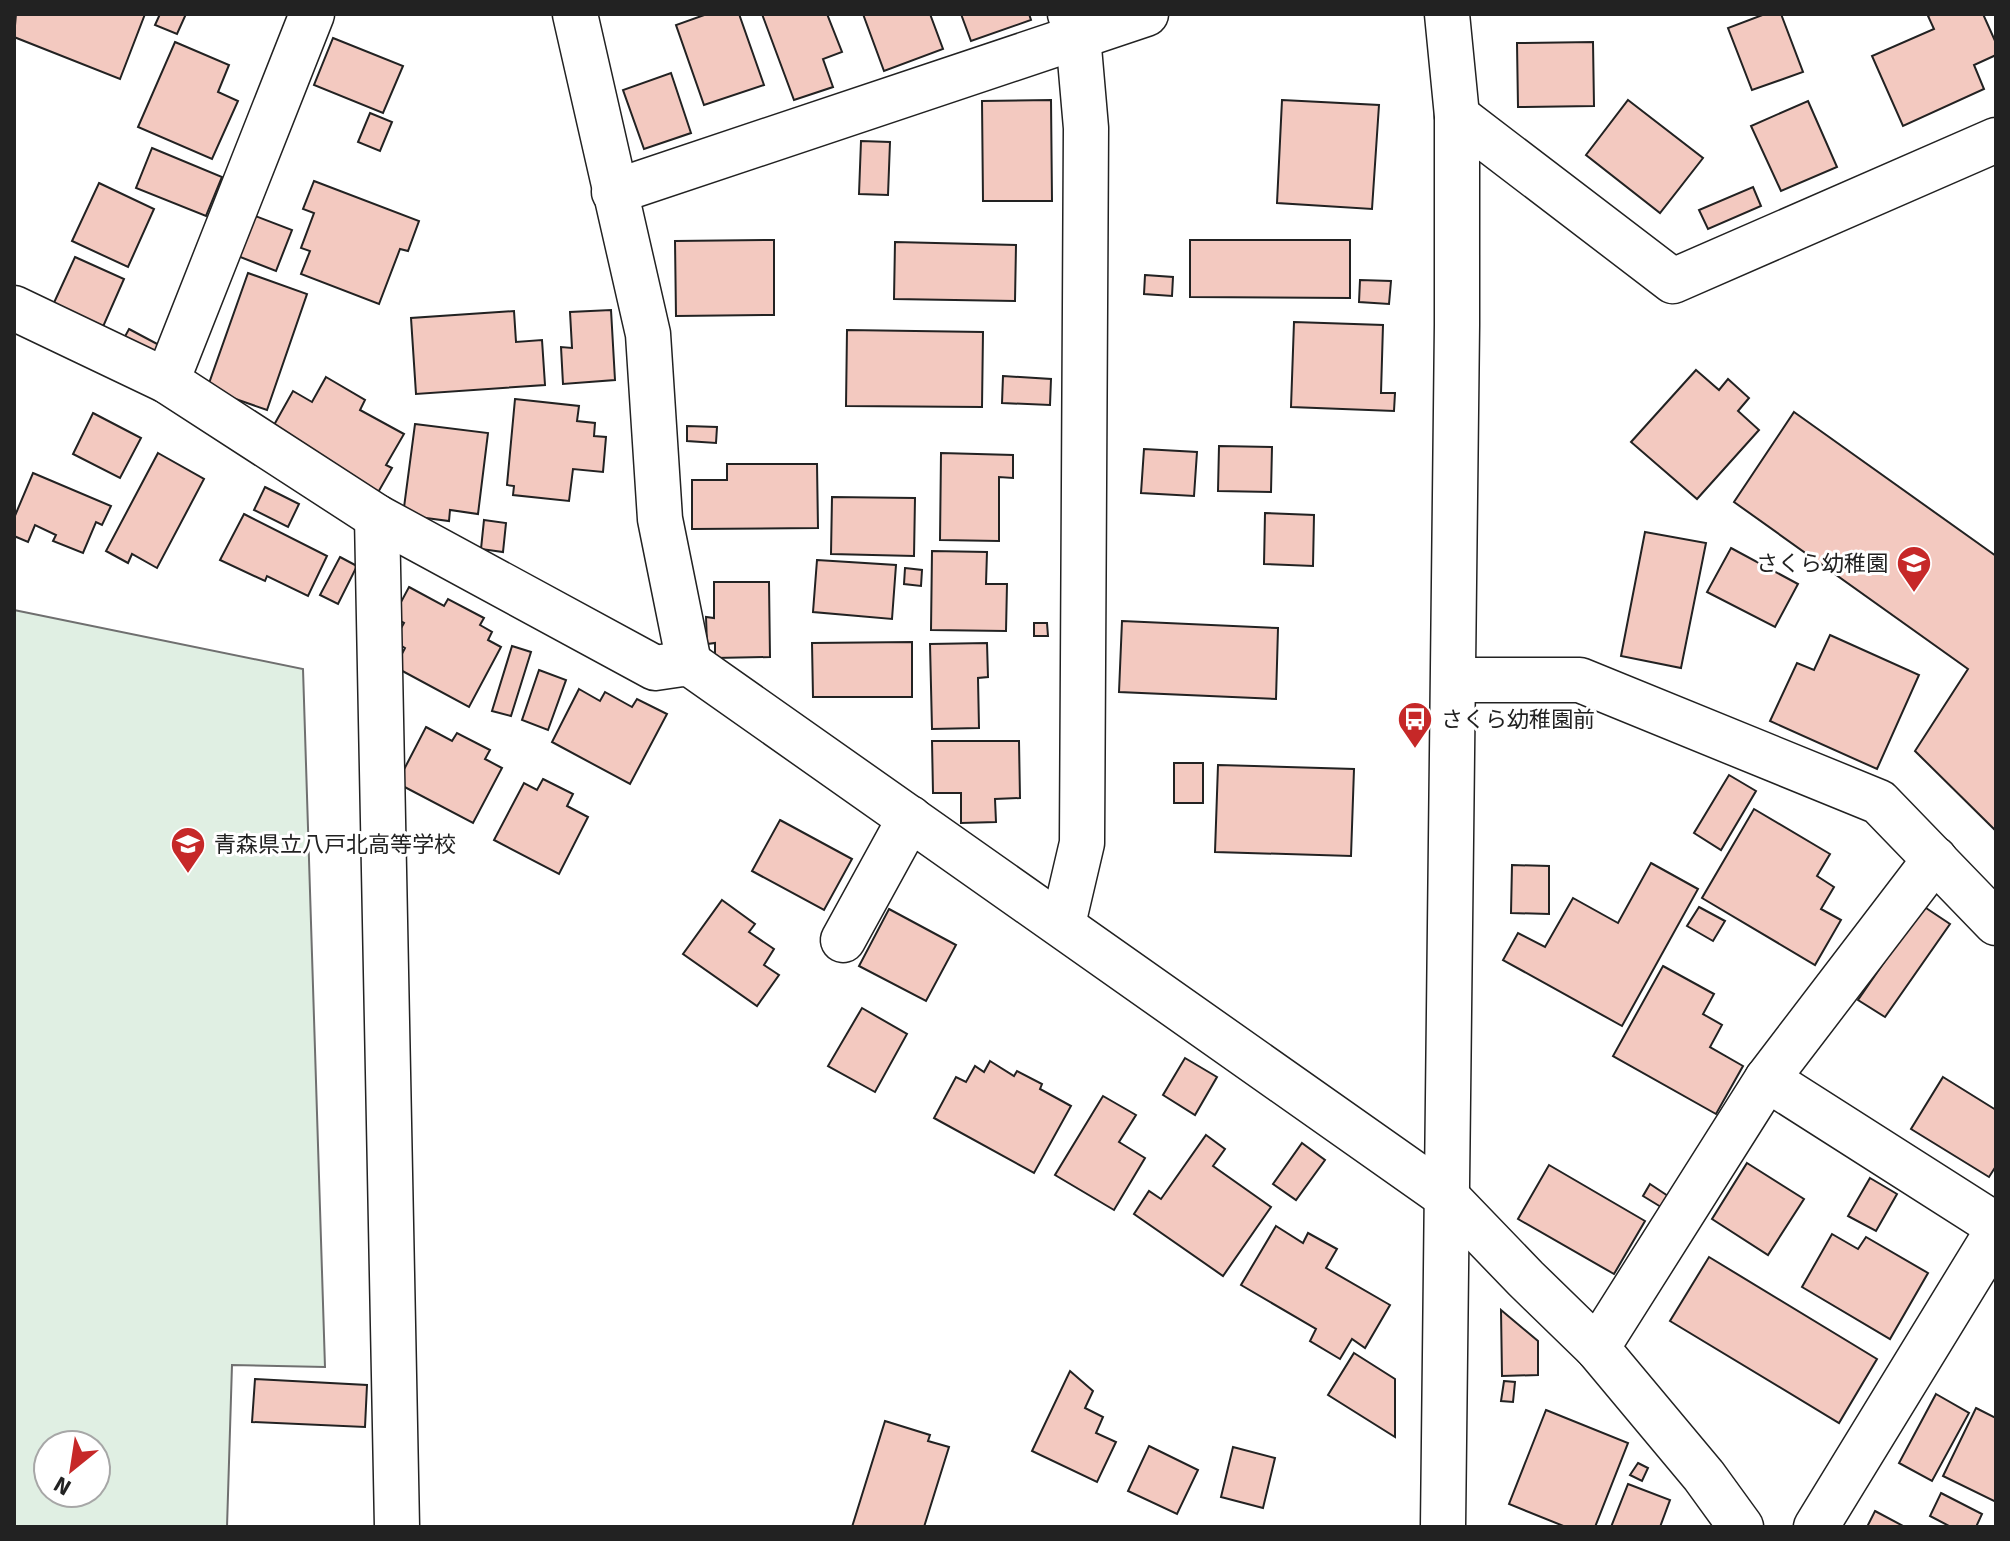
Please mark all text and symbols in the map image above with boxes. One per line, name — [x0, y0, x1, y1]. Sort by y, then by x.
school or university icon: さくら幼稚園 — [1895, 544, 1933, 594]
place label: さくら幼稚園 — [1756, 550, 1888, 577]
bus stop icon: さくら幼稚園前 — [1396, 700, 1434, 750]
place label: さくら幼稚園前 — [1441, 706, 1595, 733]
school or university icon: 青森県立八戸北高等学校 — [169, 825, 207, 875]
place label: 青森県立八戸北高等学校 — [214, 831, 456, 858]
north arrow — [32, 1429, 112, 1509]
text: N — [49, 1470, 76, 1501]

